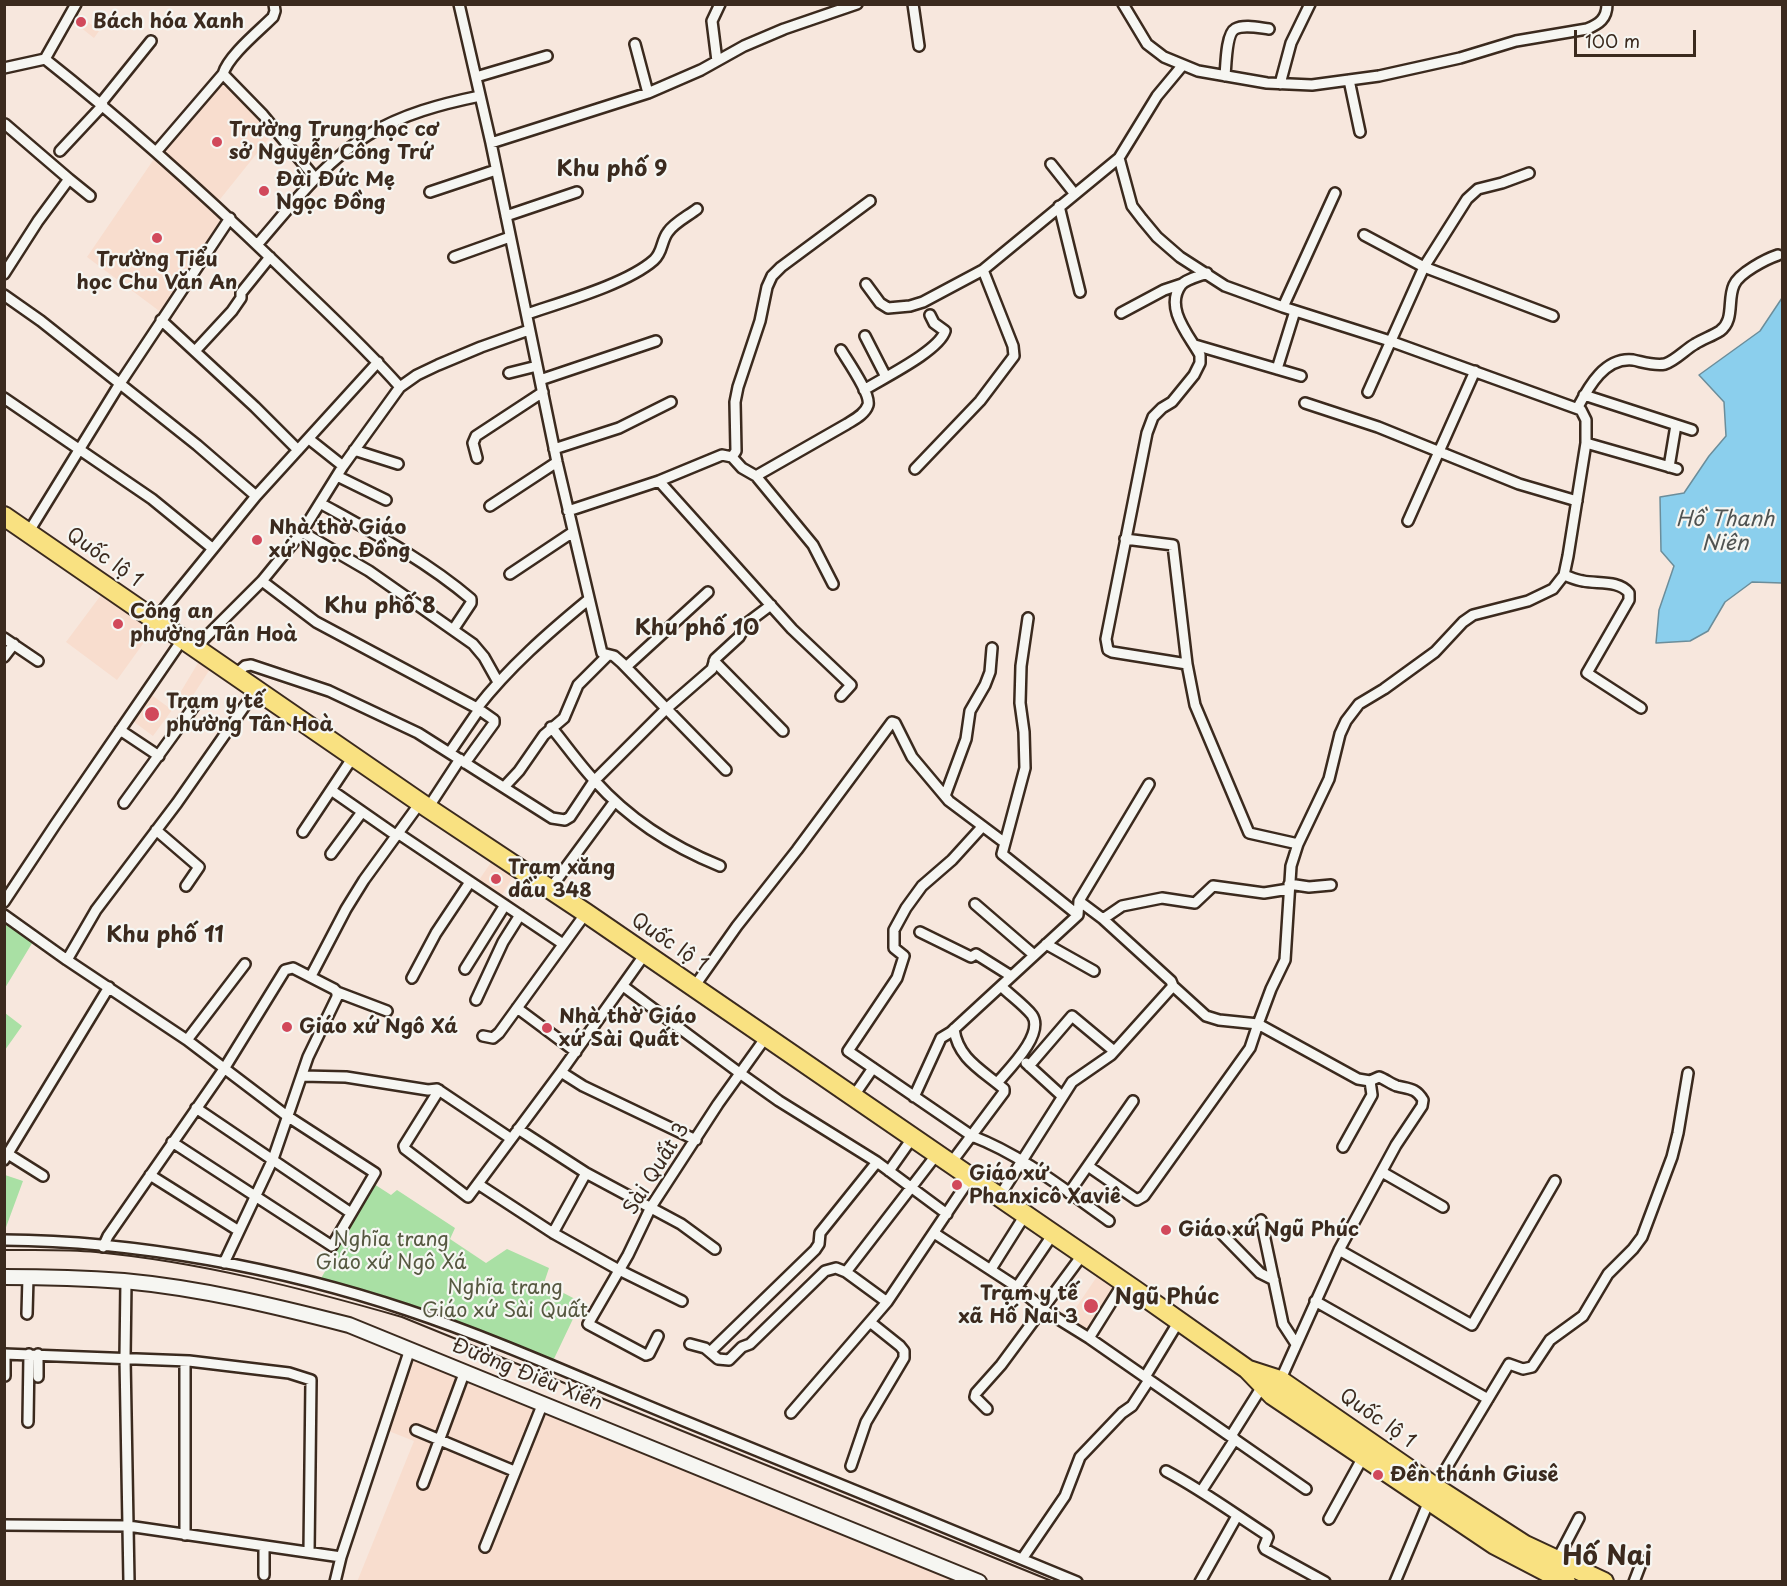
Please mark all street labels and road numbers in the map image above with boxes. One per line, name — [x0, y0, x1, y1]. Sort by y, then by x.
street label: Quốc lộ 1 — [61, 523, 147, 593]
street label: Quốc lộ 1 — [626, 909, 712, 977]
street label: Sài Quất 3 — [619, 1119, 695, 1219]
street label: Đường Điều Xiển — [448, 1334, 606, 1416]
street label: Quốc lộ 1 — [1334, 1384, 1420, 1454]

